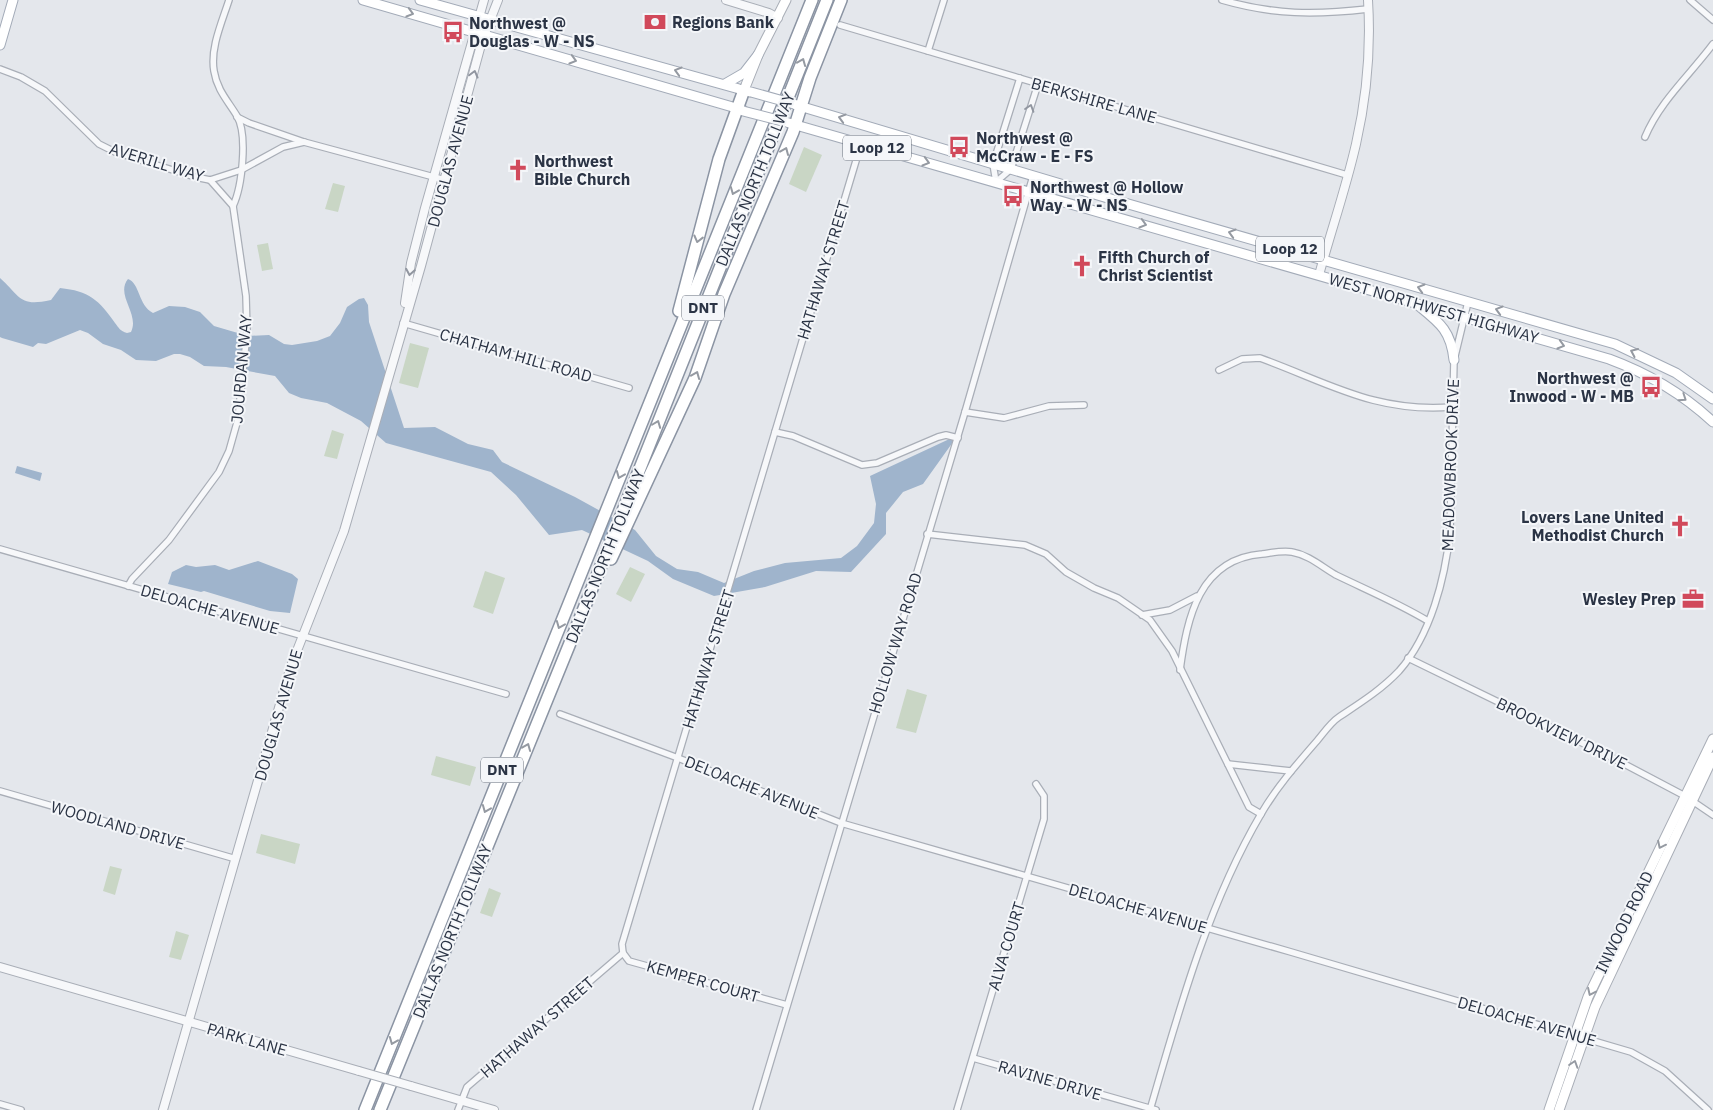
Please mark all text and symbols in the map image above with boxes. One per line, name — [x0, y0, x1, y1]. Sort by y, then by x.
one-way arrow — [405, 8, 413, 18]
bank icon: Regions Bank — [642, 9, 668, 35]
place label: Regions Bank — [672, 12, 775, 32]
place label: Northwest @ Douglas - W - NS — [469, 13, 595, 51]
bus stop icon: Northwest @ Douglas - W - NS — [440, 19, 466, 45]
one-way arrow — [568, 54, 576, 64]
one-way arrow — [796, 58, 806, 67]
one-way arrow — [675, 66, 683, 76]
one-way arrow — [468, 70, 478, 78]
street label: BERKSHIRE LANE — [1029, 73, 1159, 127]
street label: DALLAS NORTH TOLLWAY — [711, 89, 799, 269]
street label: DOUGLAS AVENUE — [423, 93, 477, 229]
one-way arrow — [1025, 104, 1035, 112]
one-way arrow — [838, 114, 846, 124]
place label: Northwest @ McCraw - E - FS — [976, 128, 1094, 166]
bus stop icon: Northwest @ McCraw - E - FS — [946, 134, 972, 160]
road number: Loop 12 — [843, 136, 911, 160]
street label: AVERILL WAY — [107, 138, 207, 186]
one-way arrow — [778, 147, 789, 156]
place label: Northwest Bible Church — [534, 151, 630, 189]
one-way arrow — [922, 156, 931, 167]
church icon: Northwest Bible Church — [505, 157, 531, 183]
place label: Northwest @ Hollow Way - W - NS — [1030, 177, 1184, 215]
bus stop icon: Northwest @ Hollow Way - W - NS — [1000, 183, 1026, 209]
one-way arrow — [730, 186, 740, 195]
street label: HATHAWAY STREET — [792, 198, 854, 342]
one-way arrow — [1138, 219, 1146, 229]
one-way arrow — [1228, 229, 1236, 239]
one-way arrow — [693, 234, 703, 242]
road number: Loop 12 — [1256, 236, 1324, 262]
place label: Fifth Church of Christ Scientist — [1098, 247, 1213, 285]
church icon: Fifth Church of Christ Scientist — [1069, 253, 1095, 279]
one-way arrow — [405, 268, 415, 276]
street label: WEST NORTHWEST HIGHWAY — [1327, 268, 1542, 348]
one-way arrow — [1418, 284, 1426, 294]
road number: DNT — [682, 296, 724, 320]
one-way arrow — [1495, 306, 1503, 316]
street label: JOURDAN WAY — [226, 313, 256, 424]
street label: CHATHAM HILL ROAD — [437, 324, 595, 386]
one-way arrow — [1556, 339, 1565, 350]
one-way arrow — [1630, 347, 1639, 358]
place label: Northwest @ Inwood - W - MB — [1509, 368, 1634, 406]
one-way arrow — [691, 371, 701, 379]
bus stop icon: Northwest @ Inwood - W - MB — [1638, 374, 1664, 400]
street label: MEADOWBROOK DRIVE — [1437, 378, 1463, 552]
one-way arrow — [1678, 391, 1687, 401]
one-way arrow — [651, 421, 661, 429]
street label: DALLAS NORTH TOLLWAY — [561, 466, 649, 646]
one-way arrow — [616, 470, 626, 478]
place label: Lovers Lane United Methodist Church — [1521, 507, 1664, 545]
church icon: Lovers Lane United Methodist Church — [1667, 513, 1693, 539]
street label: HOLLOW WAY ROAD — [864, 570, 926, 716]
street label: DELOACHE AVENUE — [138, 580, 282, 638]
office icon: Wesley Prep — [1680, 586, 1706, 612]
street label: HATHAWAY STREET — [677, 587, 739, 731]
place label: Wesley Prep — [1582, 589, 1676, 609]
one-way arrow — [556, 621, 566, 629]
street label: DOUGLAS AVENUE — [250, 647, 306, 783]
street label: BROOKVIEW DRIVE — [1493, 693, 1631, 773]
one-way arrow — [521, 743, 532, 752]
street label: DELOACHE AVENUE — [682, 751, 822, 823]
road number: DNT — [481, 758, 523, 782]
street label: WOODLAND DRIVE — [49, 796, 187, 854]
one-way arrow — [482, 804, 493, 813]
one-way arrow — [1657, 840, 1667, 849]
street label: DALLAS NORTH TOLLWAY — [408, 841, 496, 1021]
street label: INWOOD ROAD — [1591, 868, 1657, 976]
street label: DELOACHE AVENUE — [1066, 879, 1210, 937]
street label: ALVA COURT — [983, 899, 1029, 993]
street label: KEMPER COURT — [644, 955, 762, 1007]
street label: HATHAWAY STREET — [476, 972, 598, 1082]
one-way arrow — [1586, 987, 1597, 996]
street label: DELOACHE AVENUE — [1455, 992, 1599, 1050]
street label: PARK LANE — [205, 1018, 289, 1060]
one-way arrow — [389, 1036, 399, 1044]
street label: RAVINE DRIVE — [996, 1056, 1104, 1104]
one-way arrow — [1569, 1060, 1579, 1068]

